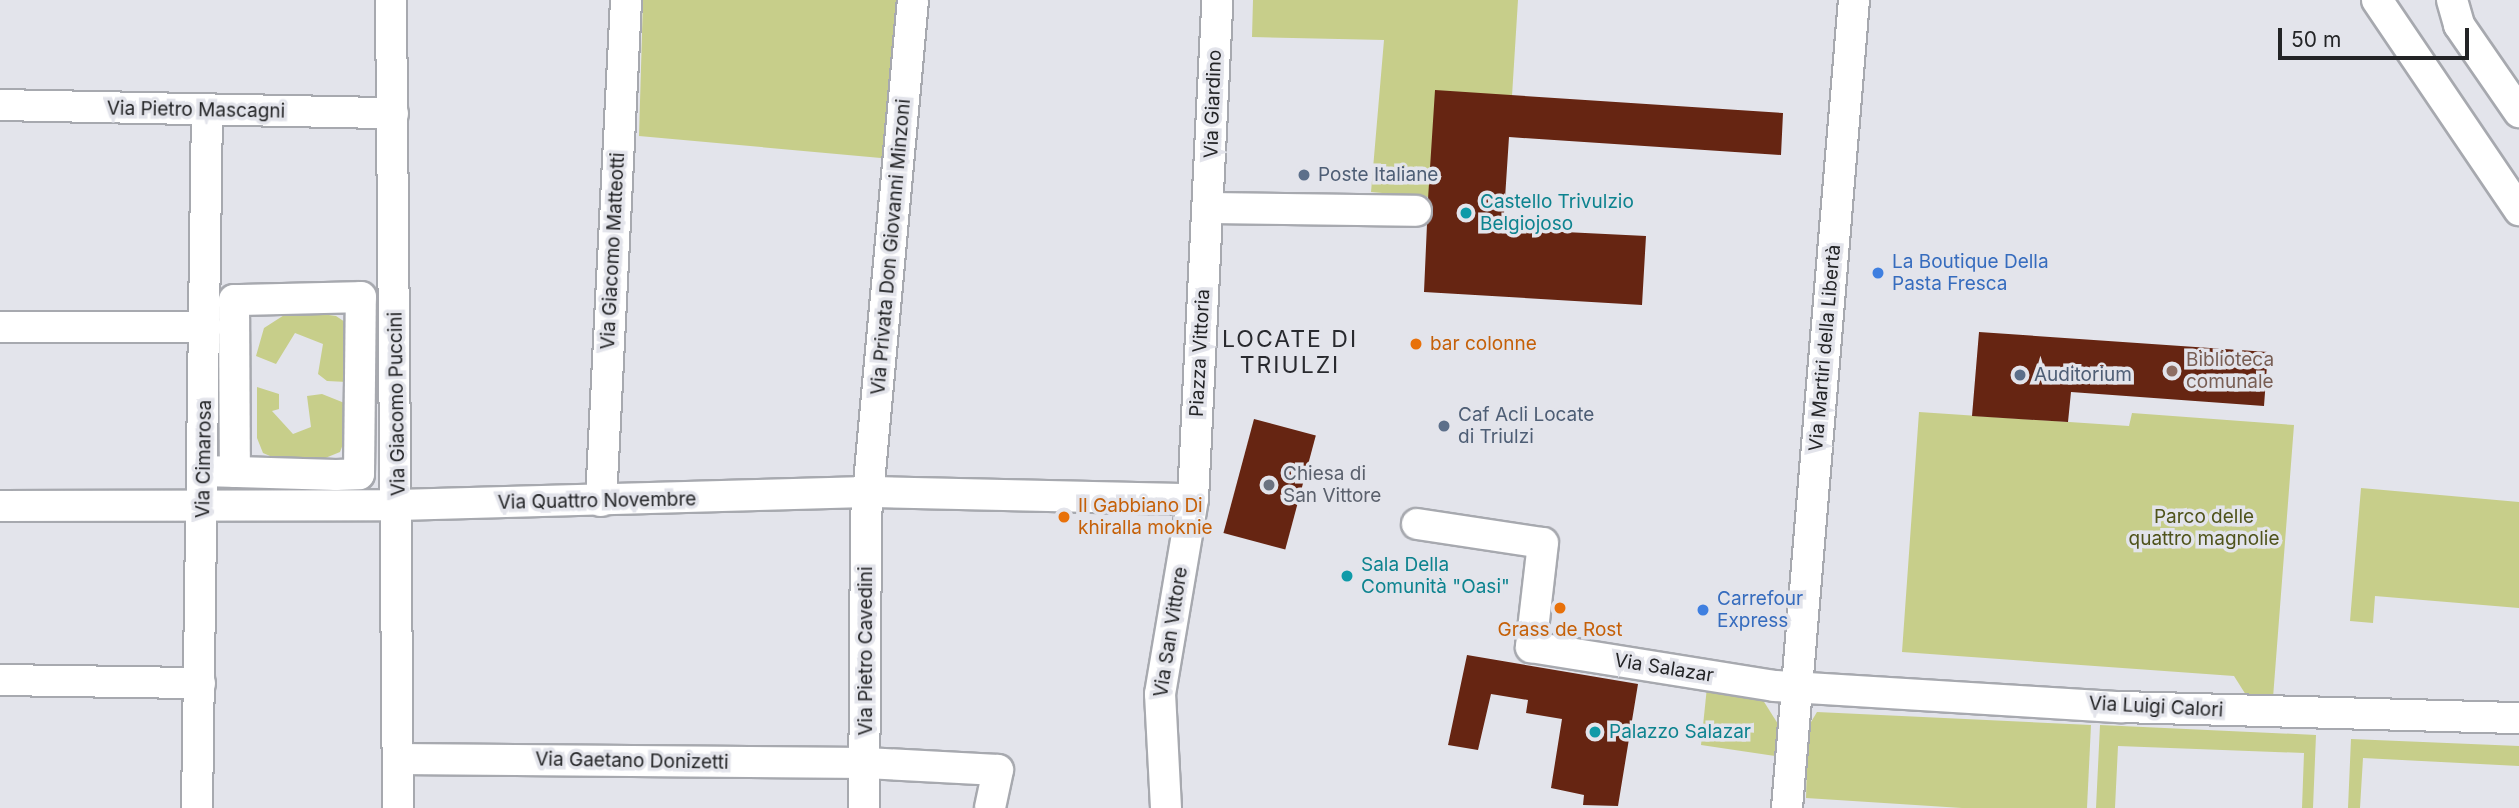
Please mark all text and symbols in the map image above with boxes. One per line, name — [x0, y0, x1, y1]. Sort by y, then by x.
scale bar — [2281, 14, 2472, 58]
text: 50 m — [2291, 27, 2341, 52]
street label: Via Giardino — [1200, 49, 1226, 159]
street label: Via Pietro Mascagni — [107, 97, 285, 123]
street label: Via Privata Don Giovanni Minzoni — [867, 98, 915, 396]
street label: Via Giacomo Matteotti — [596, 152, 630, 350]
place label: Poste Italiane — [1318, 164, 1438, 186]
marker: Poste Italiane — [1296, 167, 1312, 183]
place label: Castello Trivulzio Belgiojoso — [1480, 191, 1634, 235]
marker: Castello Trivulzio Belgiojoso — [1458, 205, 1474, 221]
street label: Via Martiri della Libertà — [1805, 244, 1845, 452]
place label: La Boutique Della Pasta Fresca — [1892, 251, 2049, 295]
marker: La Boutique Della Pasta Fresca — [1870, 265, 1886, 281]
street label: Piazza Vittoria — [1185, 288, 1215, 418]
street label: Via Giacomo Puccini — [384, 312, 410, 496]
district label: LOCATE DI TRIULZI — [1223, 325, 1357, 379]
place label: bar colonne — [1430, 333, 1537, 355]
marker: bar colonne — [1408, 336, 1424, 352]
place label: Biblioteca comunale — [2186, 349, 2274, 393]
marker: Biblioteca comunale — [2164, 363, 2180, 379]
place label: Auditorium — [2034, 364, 2132, 386]
marker: Auditorium — [2012, 367, 2028, 383]
street label: Via Cimarosa — [192, 400, 216, 518]
place label: Caf Acli Locate di Triulzi — [1458, 404, 1594, 448]
marker: Caf Acli Locate di Triulzi — [1436, 418, 1452, 434]
place label: Chiesa di San Vittore — [1283, 463, 1381, 507]
marker: Chiesa di San Vittore — [1261, 477, 1277, 493]
street label: Via Quattro Novembre — [498, 488, 696, 514]
place label: Il Gabbiano Di khiralla moknie — [1078, 495, 1213, 539]
park label: Parco delle quattro magnolie — [2129, 506, 2279, 550]
marker: Il Gabbiano Di khiralla moknie — [1056, 509, 1072, 525]
place label: Sala Della Comunità "Oasi" — [1361, 554, 1510, 598]
street label: Via San Vittore — [1149, 565, 1193, 699]
street label: Via Pietro Cavedini — [855, 566, 877, 736]
marker: Sala Della Comunità "Oasi" — [1339, 568, 1355, 584]
place label: Carrefour Express — [1717, 588, 1803, 632]
marker: Grass de Rost — [1552, 600, 1568, 616]
marker: Carrefour Express — [1695, 602, 1711, 618]
place label: Grass de Rost — [1497, 619, 1623, 641]
street label: Via Salazar — [1613, 649, 1715, 687]
street label: Via Luigi Calori — [2088, 692, 2224, 722]
place label: Palazzo Salazar — [1609, 721, 1751, 743]
marker: Palazzo Salazar — [1587, 724, 1603, 740]
street label: Via Gaetano Donizetti — [535, 748, 729, 774]

